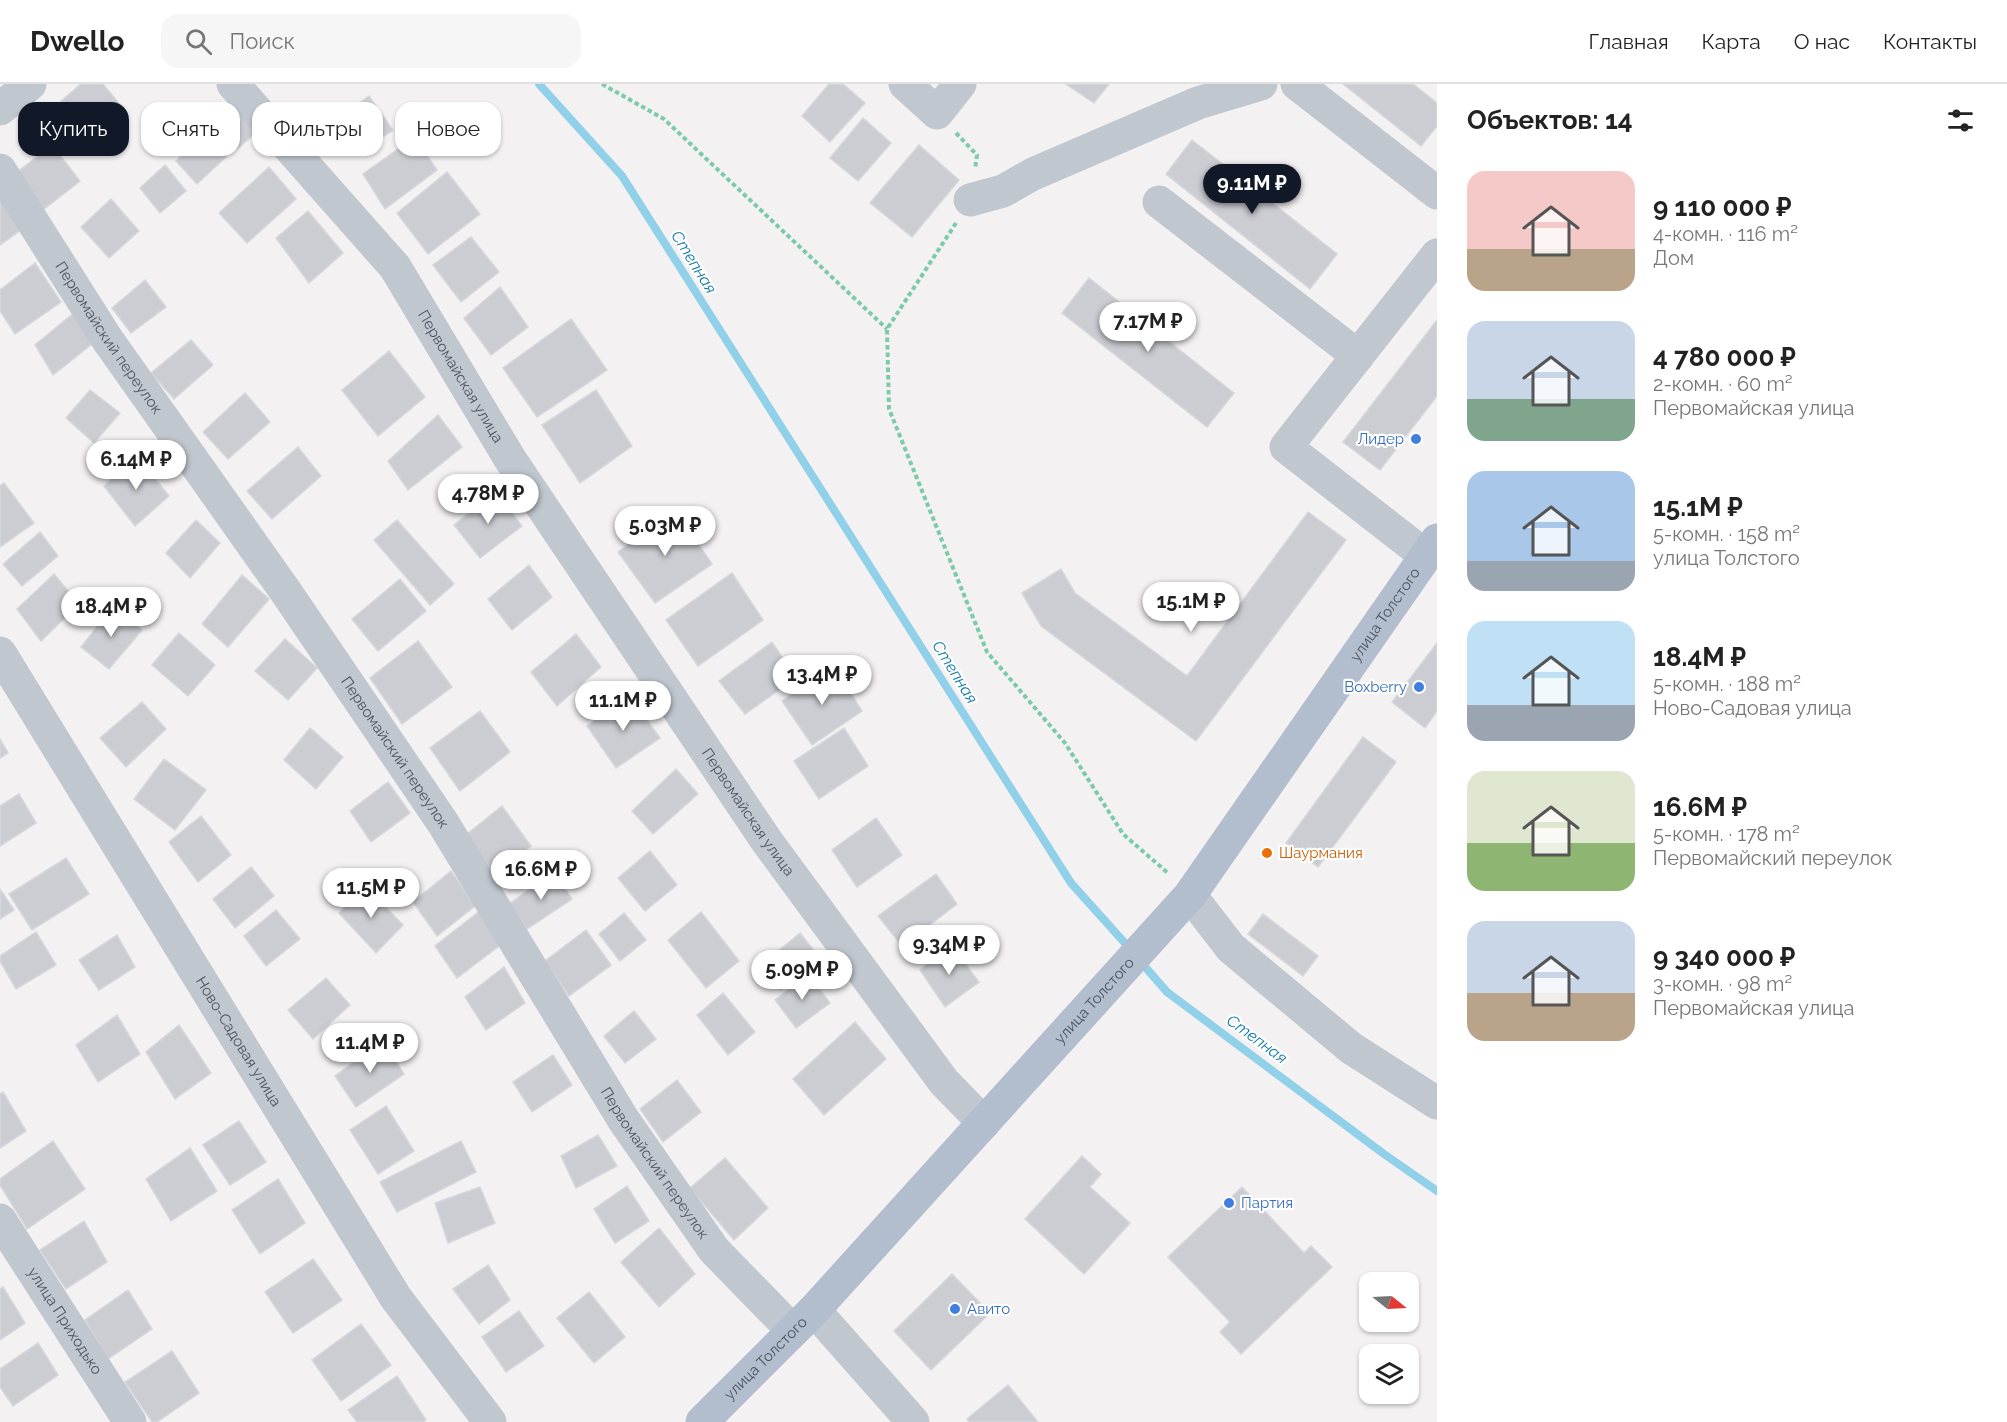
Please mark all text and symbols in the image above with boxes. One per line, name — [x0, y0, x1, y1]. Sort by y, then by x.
search box — [161, 14, 581, 68]
text: Dwello — [30, 25, 125, 58]
icon: search — [182, 25, 215, 58]
text: Поиск — [230, 28, 295, 54]
text: Главная — [1589, 29, 1669, 54]
text: Карта — [1702, 29, 1761, 54]
text: О нас — [1794, 29, 1850, 54]
text: Контакты — [1883, 29, 1977, 54]
chip: Купить — [18, 102, 129, 156]
chip: Снять — [141, 102, 240, 156]
chip: Фильтры — [252, 102, 383, 156]
chip: Новое — [395, 102, 501, 156]
icon: filters — [1944, 104, 1977, 137]
text: Объектов: 14 — [1467, 105, 1633, 135]
pin: 9.11M ₽ — [1197, 164, 1307, 215]
text: 9.11M ₽ — [1217, 171, 1287, 195]
text: 9 110 000 ₽ — [1653, 192, 1792, 222]
icon: home — [1515, 195, 1587, 267]
text: 4-комн. · 116 m² — [1653, 222, 1798, 246]
water label: Степная — [667, 227, 721, 297]
text: Дом — [1653, 246, 1694, 270]
street label: Первомайский переулок — [51, 258, 166, 418]
pin: 7.17M ₽ — [1093, 302, 1203, 353]
street label: Первомайская улица — [414, 307, 507, 446]
text: 7.17M ₽ — [1113, 309, 1183, 333]
text: 4 780 000 ₽ — [1653, 342, 1796, 372]
icon: home — [1515, 345, 1587, 417]
text: 2-комн. · 60 m² — [1653, 372, 1793, 396]
text: Первомайская улица — [1653, 396, 1855, 420]
place label: Лидер — [1357, 430, 1404, 448]
marker: Лидер — [1409, 432, 1423, 446]
pin: 6.14M ₽ — [81, 440, 191, 491]
text: 6.14M ₽ — [100, 447, 172, 471]
pin: 4.78M ₽ — [433, 474, 543, 525]
text: 4.78M ₽ — [452, 481, 524, 505]
text: 15.1M ₽ — [1653, 492, 1743, 522]
icon: home — [1515, 495, 1587, 567]
pin: 5.03M ₽ — [610, 506, 720, 557]
text: 5.03M ₽ — [629, 513, 701, 537]
text: 5-комн. · 158 m² — [1653, 522, 1800, 546]
text: улица Толстого — [1653, 546, 1800, 570]
street label: улица Толстого — [1346, 564, 1424, 665]
pin: 15.1M ₽ — [1136, 582, 1246, 633]
pin: 18.4M ₽ — [56, 587, 166, 638]
text: 15.1M ₽ — [1156, 589, 1226, 613]
text: 18.4M ₽ — [75, 594, 147, 618]
water label: Степная — [928, 637, 982, 707]
text: 18.4M ₽ — [1653, 642, 1746, 672]
icon: home — [1515, 645, 1587, 717]
pin: 13.4M ₽ — [767, 655, 877, 706]
text: 13.4M ₽ — [787, 662, 857, 686]
text: 5-комн. · 188 m² — [1653, 672, 1801, 696]
street label: Первомайский переулок — [337, 673, 453, 832]
place label: Boxberry — [1344, 678, 1407, 696]
marker: Boxberry — [1412, 680, 1426, 694]
pin: 11.1M ₽ — [568, 681, 678, 732]
text: 11.1M ₽ — [589, 688, 657, 712]
text: Ново-Садовая улица — [1653, 696, 1852, 720]
street label: Первомайская улица — [698, 745, 798, 880]
text: 16.6M ₽ — [1653, 792, 1747, 822]
icon: home — [1515, 795, 1587, 867]
text: 5-комн. · 178 m² — [1653, 822, 1800, 846]
place label: Шаурмания — [1279, 844, 1363, 862]
marker: Шаурмания — [1260, 846, 1274, 860]
text: Первомайский переулок — [1653, 846, 1892, 870]
pin: 16.6M ₽ — [486, 850, 596, 901]
text: 16.6M ₽ — [505, 857, 577, 881]
pin: 11.5M ₽ — [316, 868, 426, 919]
text: 11.5M ₽ — [336, 875, 406, 899]
pin: 9.34M ₽ — [894, 925, 1004, 976]
text: 9.34M ₽ — [913, 932, 985, 956]
text: 9 340 000 ₽ — [1653, 942, 1795, 972]
icon: home — [1515, 945, 1587, 1017]
pin: 5.09M ₽ — [747, 950, 857, 1001]
street label: улица Толстого — [1051, 954, 1138, 1047]
text: 5.09M ₽ — [765, 957, 839, 981]
text: 3-комн. · 98 m² — [1653, 972, 1792, 996]
street label: Ново-Садовая улица — [192, 973, 285, 1110]
text: Первомайская улица — [1653, 996, 1855, 1020]
water label: Степная — [1223, 1011, 1291, 1068]
pin: 11.4M ₽ — [315, 1023, 425, 1074]
text: 11.4M ₽ — [335, 1030, 405, 1054]
street label: Первомайский переулок — [597, 1084, 713, 1243]
place label: Партия — [1241, 1194, 1293, 1212]
marker: Партия — [1222, 1196, 1236, 1210]
street label: улица Приходько — [24, 1264, 106, 1378]
north arrow — [1359, 1272, 1419, 1332]
map controls — [1359, 1272, 1419, 1404]
place label: Авито — [967, 1300, 1010, 1318]
marker: Авито — [948, 1302, 962, 1316]
street label: улица Толстого — [720, 1313, 811, 1404]
button: layers — [1359, 1344, 1419, 1404]

